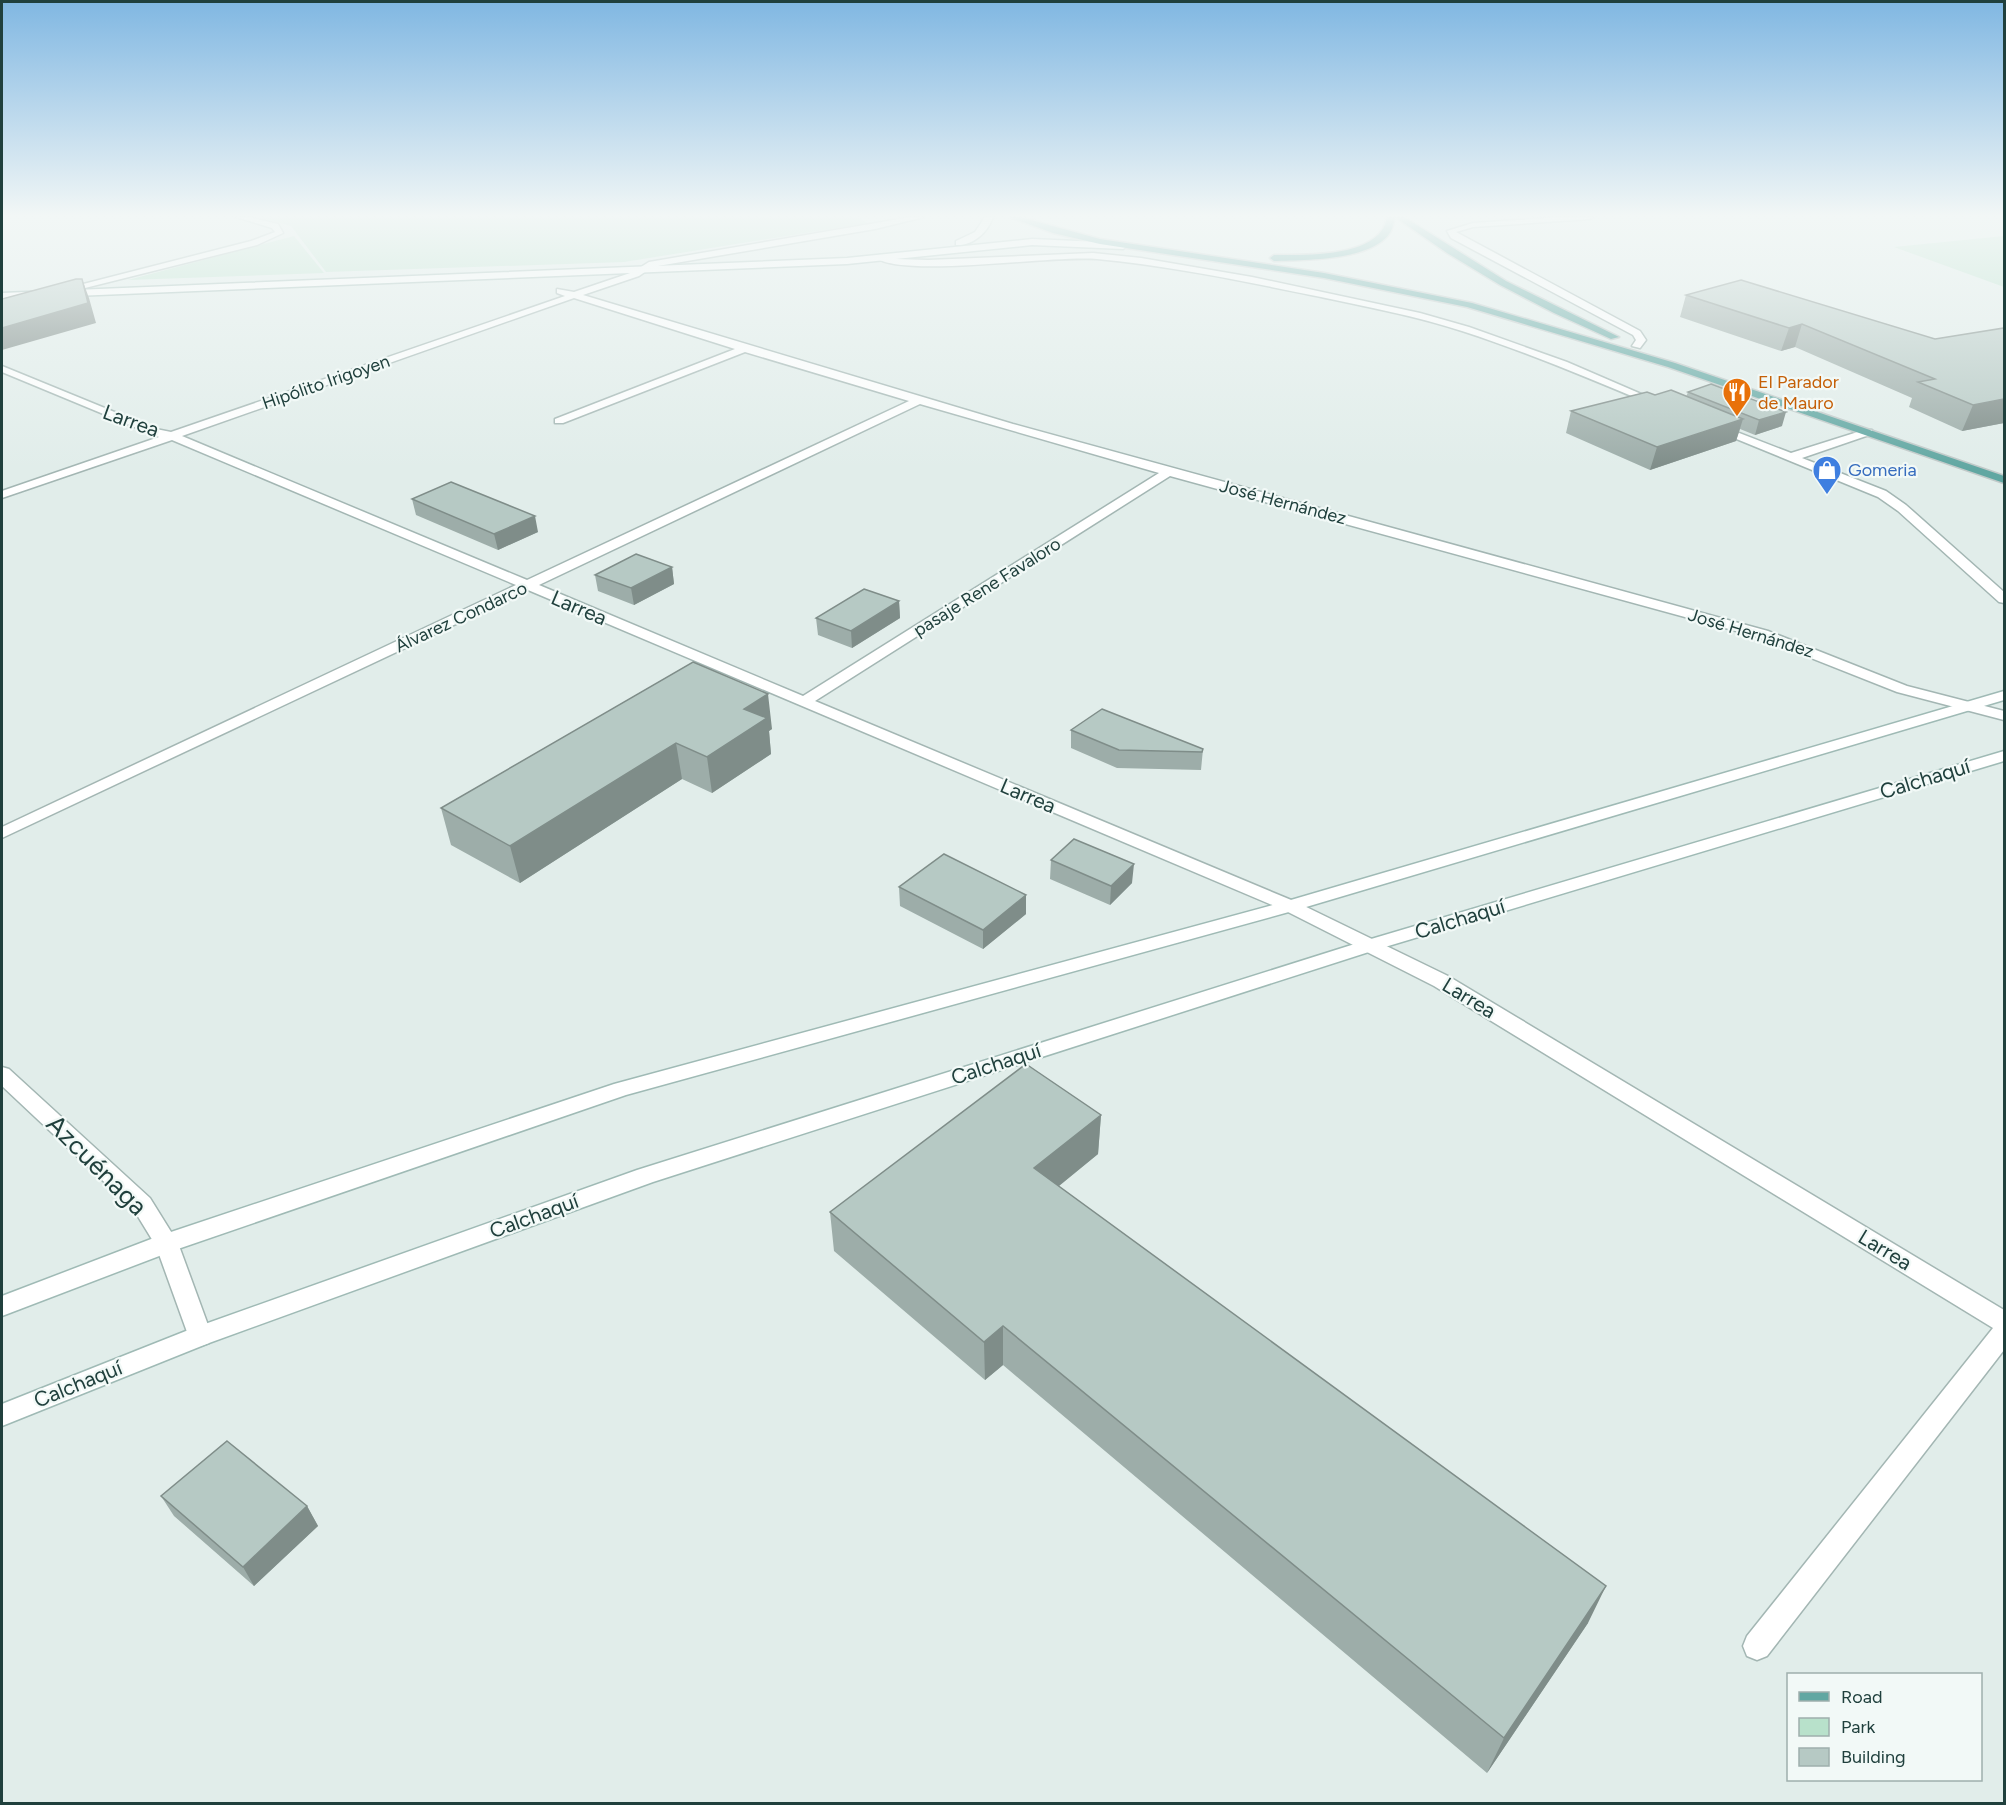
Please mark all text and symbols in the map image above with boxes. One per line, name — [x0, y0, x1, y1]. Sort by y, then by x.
street label: Hipólito Irigoyen — [259, 350, 393, 414]
place label: El Parador de Mauro — [1758, 371, 1839, 414]
restaurant icon: El Parador de Mauro — [1721, 376, 1753, 418]
street label: Larrea — [100, 399, 163, 442]
shop icon: Gomeria — [1811, 454, 1843, 496]
place label: Gomeria — [1848, 459, 1917, 481]
street label: José Hernández — [1217, 475, 1349, 530]
street label: pasaje Rene Favaloro — [909, 533, 1065, 641]
street label: Álvarez Condarco — [391, 577, 531, 657]
street label: Larrea — [548, 585, 611, 630]
street label: José Hernández — [1685, 603, 1817, 663]
street label: Calchaquí — [1877, 753, 1974, 804]
street label: Larrea — [997, 773, 1060, 818]
street label: Calchaquí — [1412, 893, 1509, 944]
street label: Larrea — [1438, 972, 1501, 1023]
street label: Calchaquí — [948, 1037, 1045, 1090]
street label: Azcuénaga — [40, 1108, 154, 1222]
street label: Calchaquí — [486, 1187, 583, 1243]
street label: Larrea — [1854, 1224, 1917, 1275]
street label: Calchaquí — [30, 1354, 127, 1413]
legend — [1787, 1673, 1982, 1781]
text: Road — [1841, 1686, 1882, 1708]
text: Park — [1841, 1716, 1876, 1738]
text: Building — [1841, 1746, 1906, 1768]

